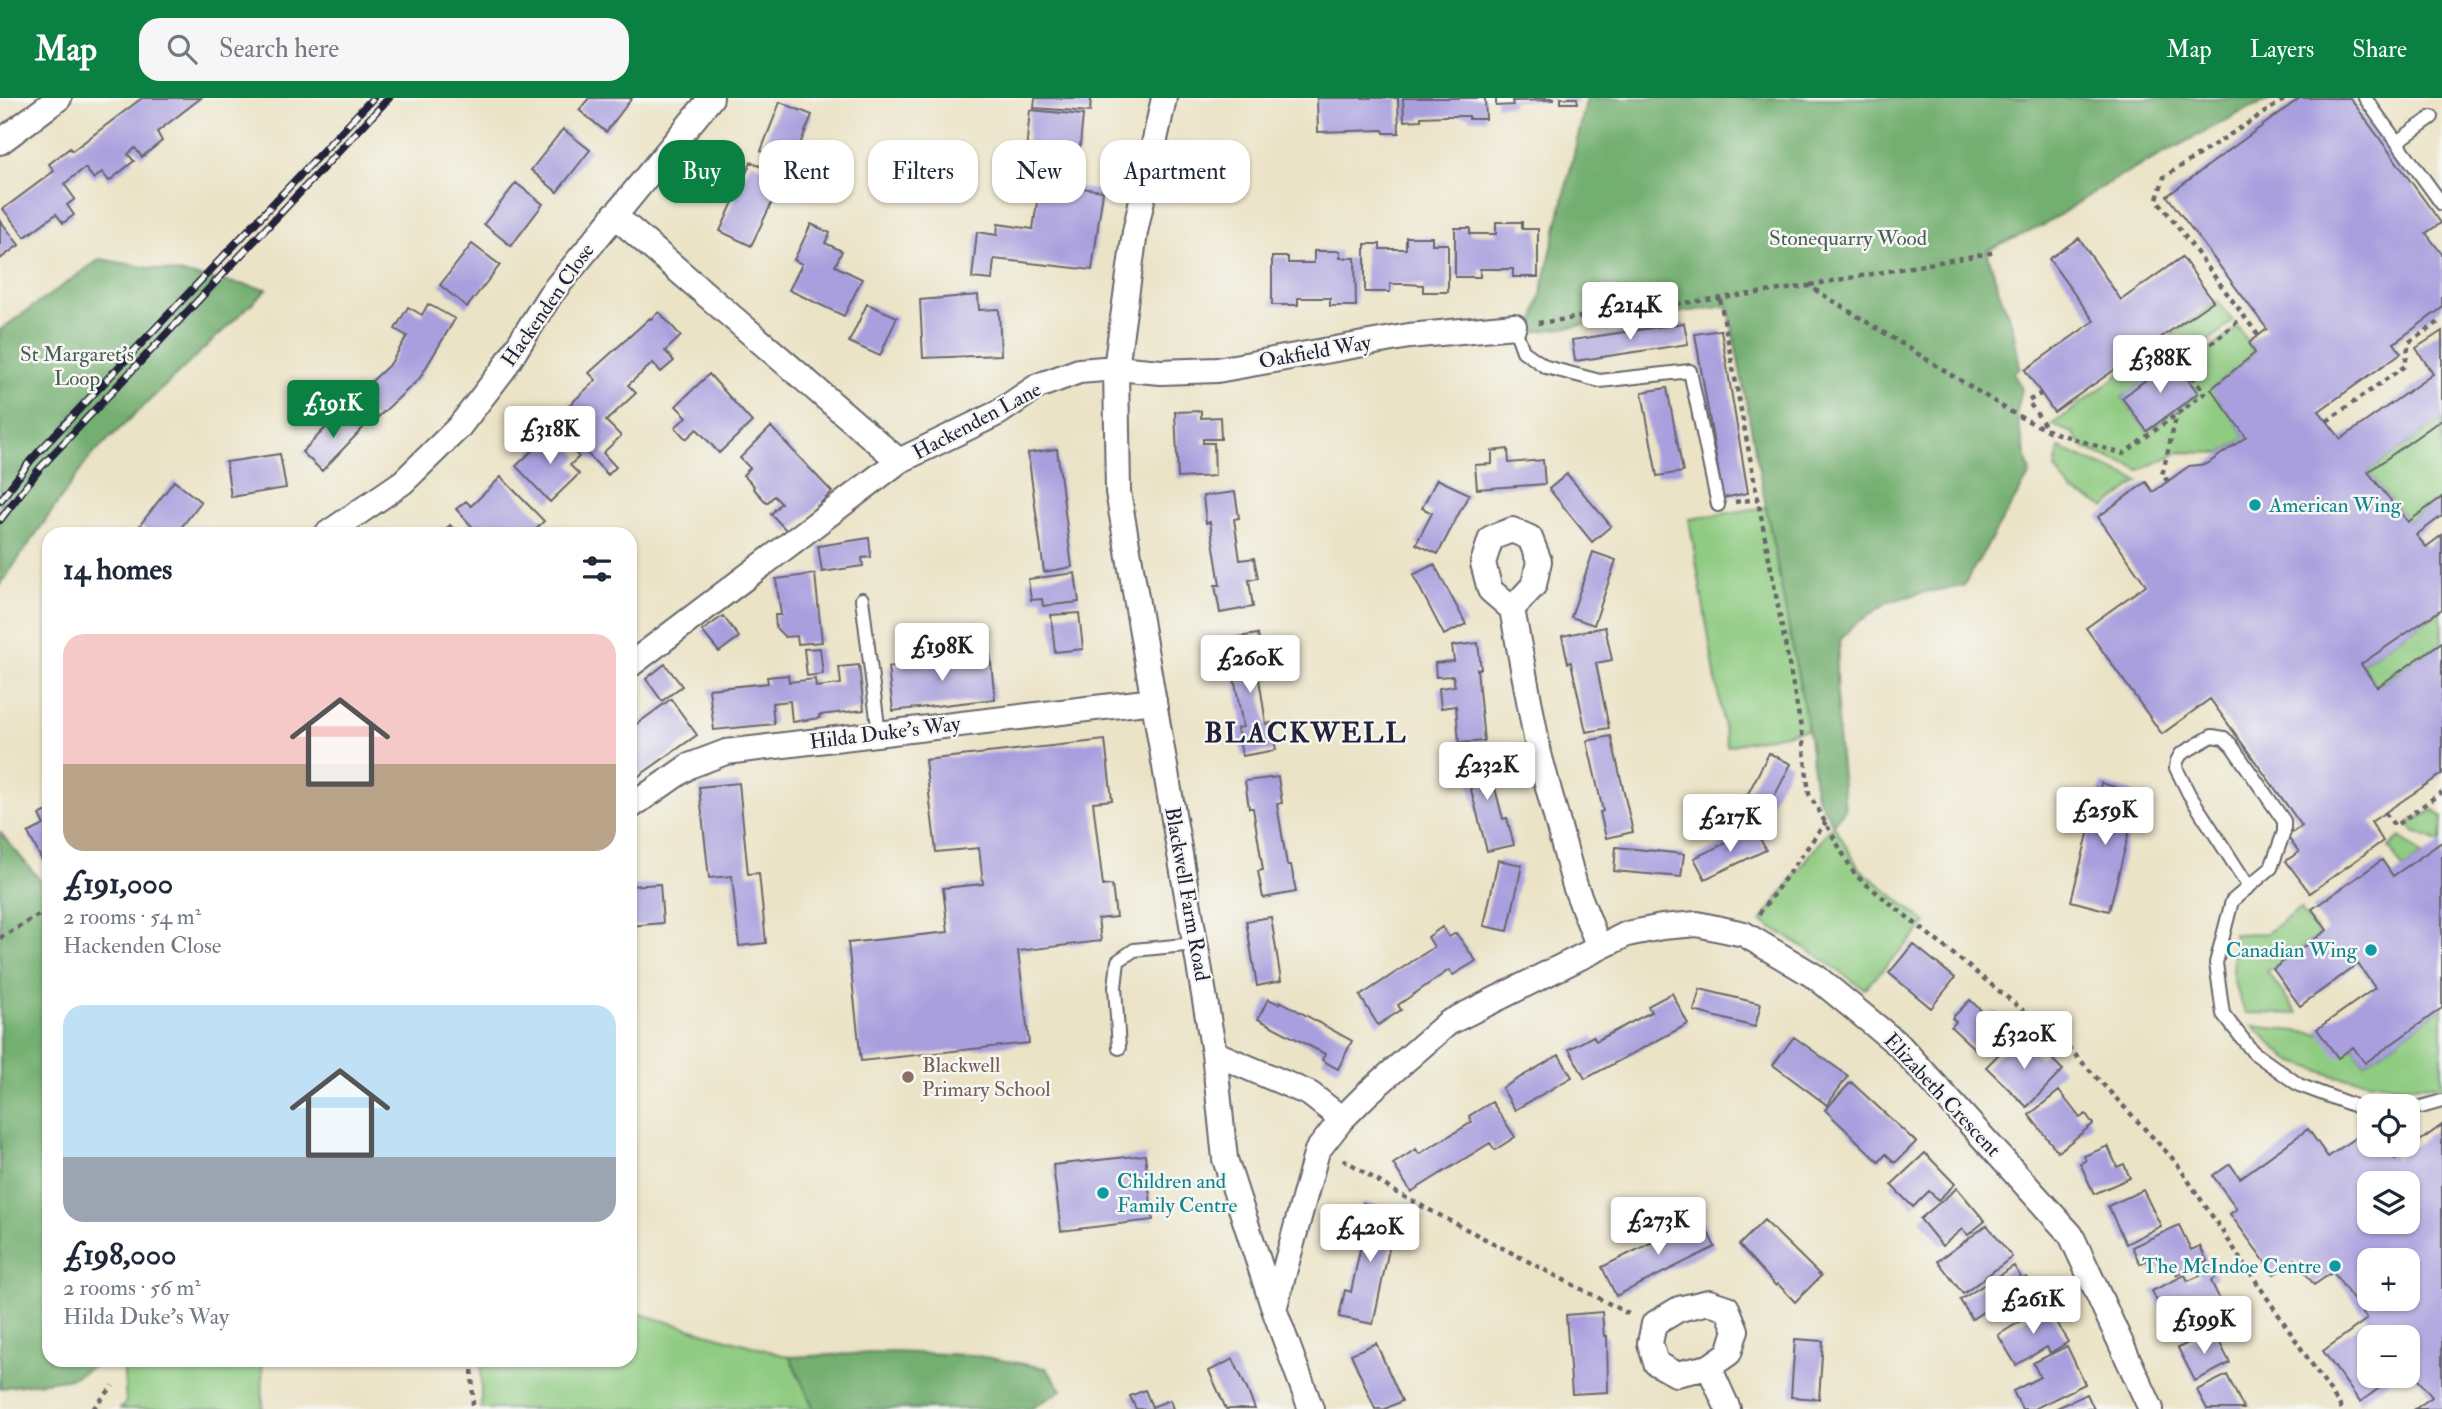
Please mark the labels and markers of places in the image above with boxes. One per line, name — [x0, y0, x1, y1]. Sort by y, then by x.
pin: £214K — [1581, 282, 1679, 342]
pin: £388K — [2111, 336, 2209, 395]
pin: £191K — [284, 380, 382, 440]
pin: £318K — [501, 406, 599, 466]
place label: American Wing — [2268, 492, 2402, 519]
marker: American Wing — [2247, 497, 2263, 513]
pin: £198K — [893, 624, 991, 683]
pin: £260K — [1201, 636, 1299, 695]
pin: £232K — [1438, 742, 1536, 802]
pin: £259K — [2056, 788, 2154, 847]
pin: £217K — [1681, 794, 1779, 854]
place label: Canadian Wing — [2226, 937, 2358, 964]
marker: Canadian Wing — [2363, 942, 2379, 958]
pin: £320K — [1975, 1012, 2073, 1071]
place label: Blackwell Primary School — [922, 1052, 1051, 1103]
marker: Blackwell Primary School — [900, 1069, 916, 1085]
place label: Children and Family Centre — [1117, 1168, 1238, 1219]
marker: Children and Family Centre — [1095, 1185, 1111, 1201]
pin: £273K — [1609, 1198, 1707, 1257]
pin: £420K — [1321, 1204, 1419, 1264]
place label: The McIndoe Centre — [2142, 1253, 2321, 1280]
marker: The McIndoe Centre — [2327, 1258, 2343, 1274]
pin: £261K — [1984, 1276, 2082, 1336]
pin: £199K — [2155, 1296, 2253, 1356]

